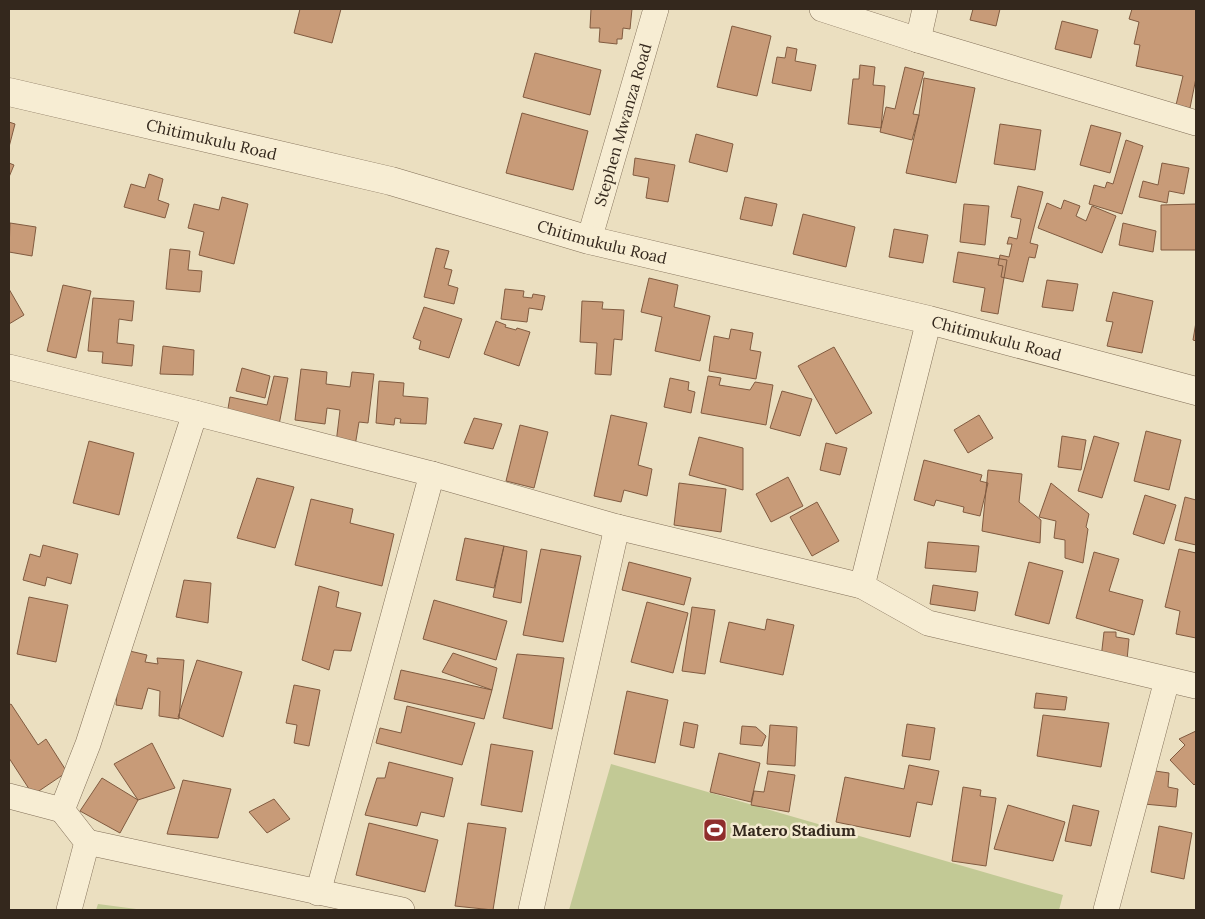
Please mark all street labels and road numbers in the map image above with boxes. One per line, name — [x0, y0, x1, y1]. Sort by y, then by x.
street label: Stephen Mwanza Road — [589, 41, 656, 209]
street label: Chitimukulu Road — [144, 114, 279, 164]
street label: Chitimukulu Road — [535, 215, 670, 268]
street label: Chitimukulu Road — [929, 311, 1064, 365]

